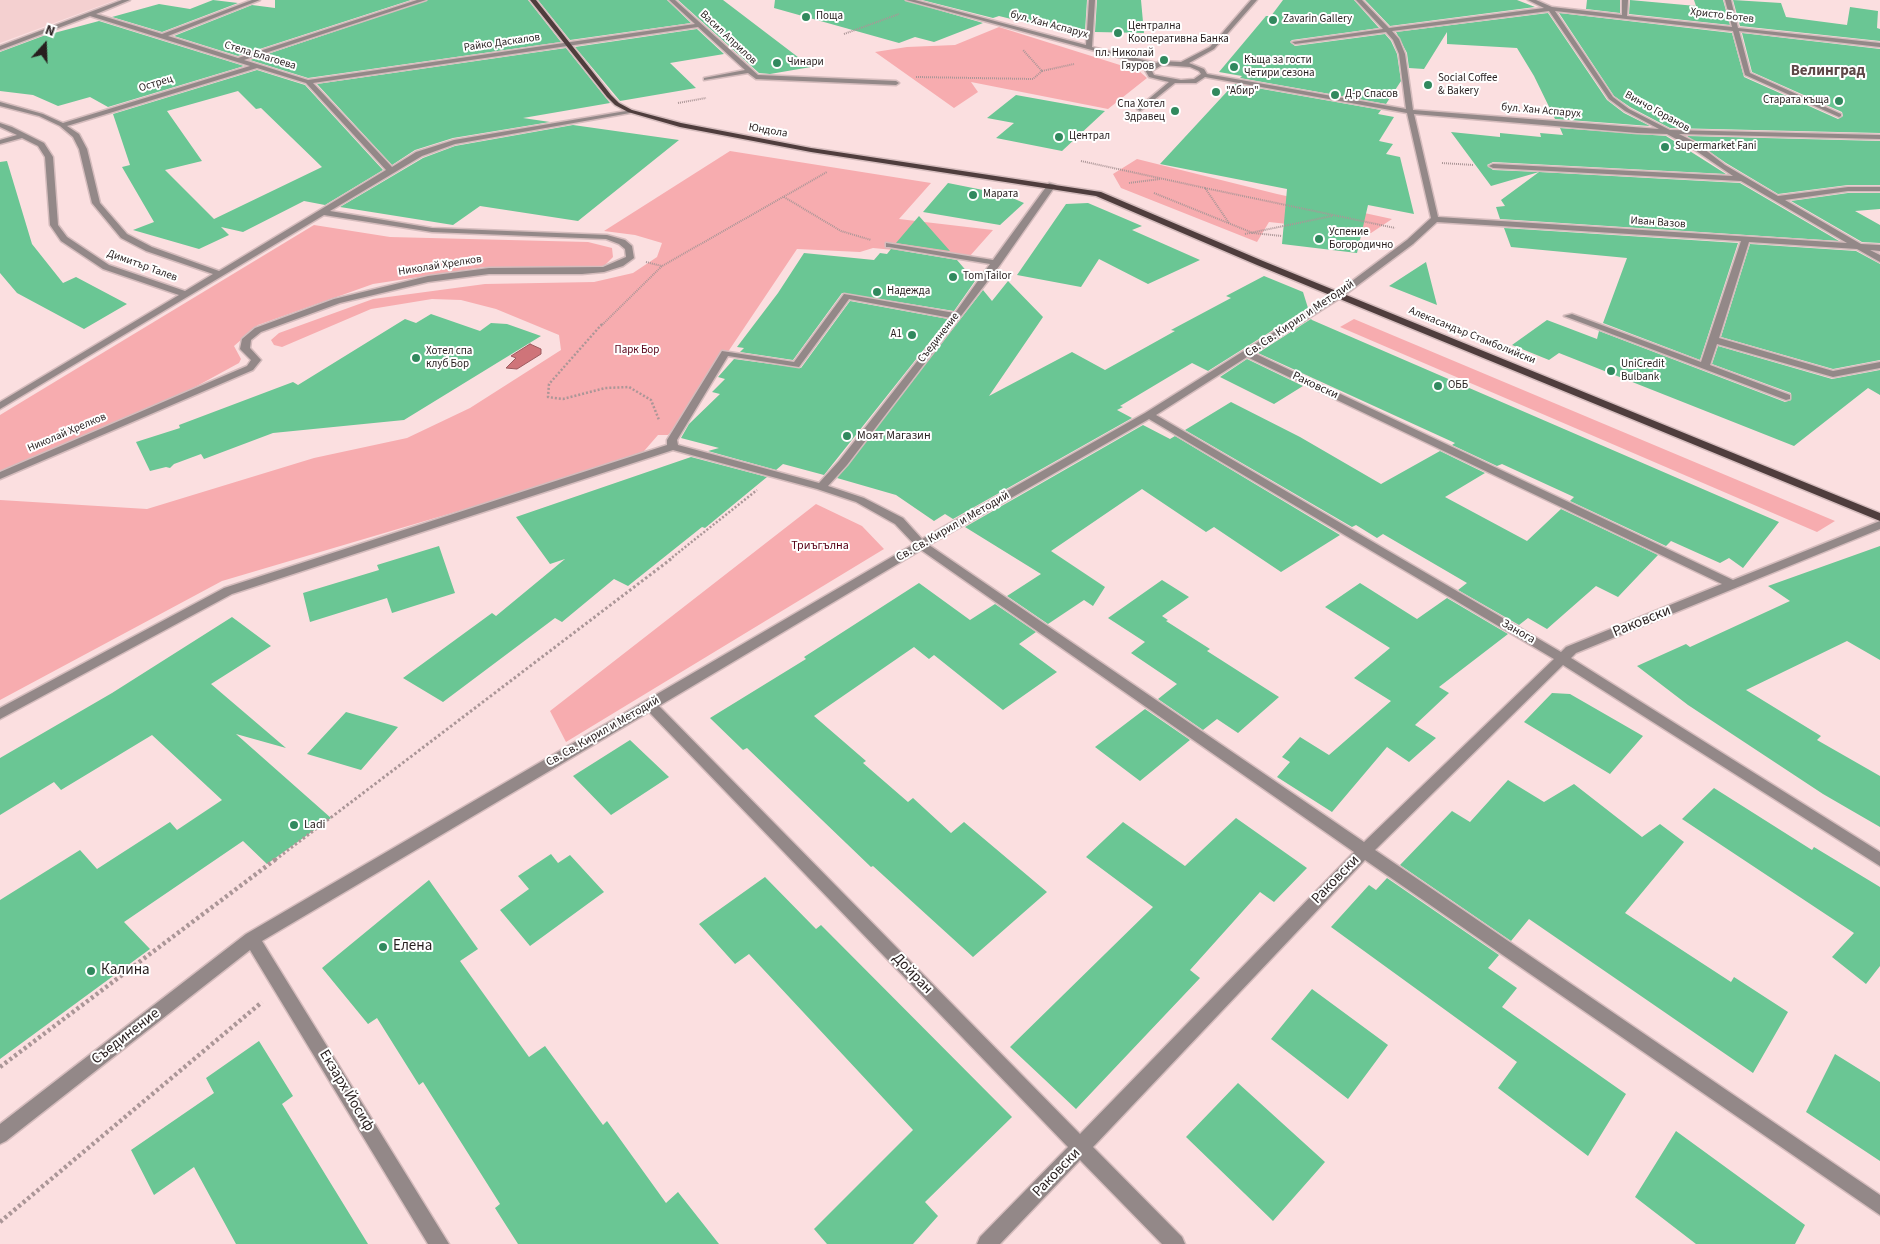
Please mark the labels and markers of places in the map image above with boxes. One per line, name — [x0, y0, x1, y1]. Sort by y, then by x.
place label: Поща — [816, 10, 843, 24]
marker: Поща — [800, 11, 812, 23]
place label: Zavarin Gallery — [1283, 13, 1352, 27]
marker: Zavarin Gallery — [1267, 14, 1279, 26]
place label: Централна Кооперативна Банка — [1128, 20, 1229, 46]
marker: Централна Кооперативна Банка — [1112, 27, 1124, 39]
place label: пл. Николай Гяуров — [1095, 47, 1154, 73]
marker: пл. Николай Гяуров — [1158, 54, 1170, 66]
place label: Къща за гости Четири сезона — [1244, 54, 1315, 80]
place label: Чинари — [787, 56, 824, 70]
marker: Чинари — [771, 57, 783, 69]
marker: Къща за гости Четири сезона — [1228, 61, 1240, 73]
place label: Social Coffee & Bakery — [1438, 72, 1497, 98]
marker: Social Coffee & Bakery — [1422, 79, 1434, 91]
place label: "Абир" — [1226, 85, 1259, 99]
marker: "Абир" — [1210, 86, 1222, 98]
place label: Д-р Спасов — [1345, 88, 1398, 102]
marker: Д-р Спасов — [1329, 89, 1341, 101]
place label: Старата къща — [1763, 94, 1829, 108]
marker: Старата къща — [1833, 95, 1845, 107]
place label: Спа Хотел Здравец — [1117, 98, 1165, 124]
marker: Спа Хотел Здравец — [1169, 105, 1181, 117]
place label: Централ — [1069, 130, 1110, 144]
marker: Централ — [1053, 131, 1065, 143]
place label: Supermarket Fani — [1675, 140, 1757, 154]
marker: Supermarket Fani — [1659, 141, 1671, 153]
place label: Марата — [983, 188, 1018, 202]
marker: Марата — [967, 189, 979, 201]
place label: Успение Богородично — [1329, 226, 1393, 252]
marker: Успение Богородично — [1313, 233, 1325, 245]
place label: Tom Tailor — [963, 270, 1011, 284]
marker: Tom Tailor — [947, 271, 959, 283]
place label: Надежда — [887, 285, 930, 299]
marker: Надежда — [871, 286, 883, 298]
place label: A1 — [891, 328, 902, 342]
marker: A1 — [906, 329, 918, 341]
place label: Хотел спа клуб Бор — [426, 345, 472, 371]
marker: Хотел спа клуб Бор — [410, 352, 422, 364]
place label: UniCredit Bulbank — [1621, 358, 1665, 384]
marker: UniCredit Bulbank — [1605, 365, 1617, 377]
place label: ОББ — [1448, 379, 1468, 393]
marker: ОББ — [1432, 380, 1444, 392]
place label: Моят Магазин — [857, 429, 931, 443]
marker: Моят Магазин — [841, 430, 853, 442]
place label: Ladi — [304, 818, 325, 832]
marker: Ladi — [288, 819, 300, 831]
place label: Елена — [393, 938, 432, 956]
marker: Елена — [377, 941, 389, 953]
place label: Калина — [101, 962, 150, 980]
marker: Калина — [85, 965, 97, 977]

